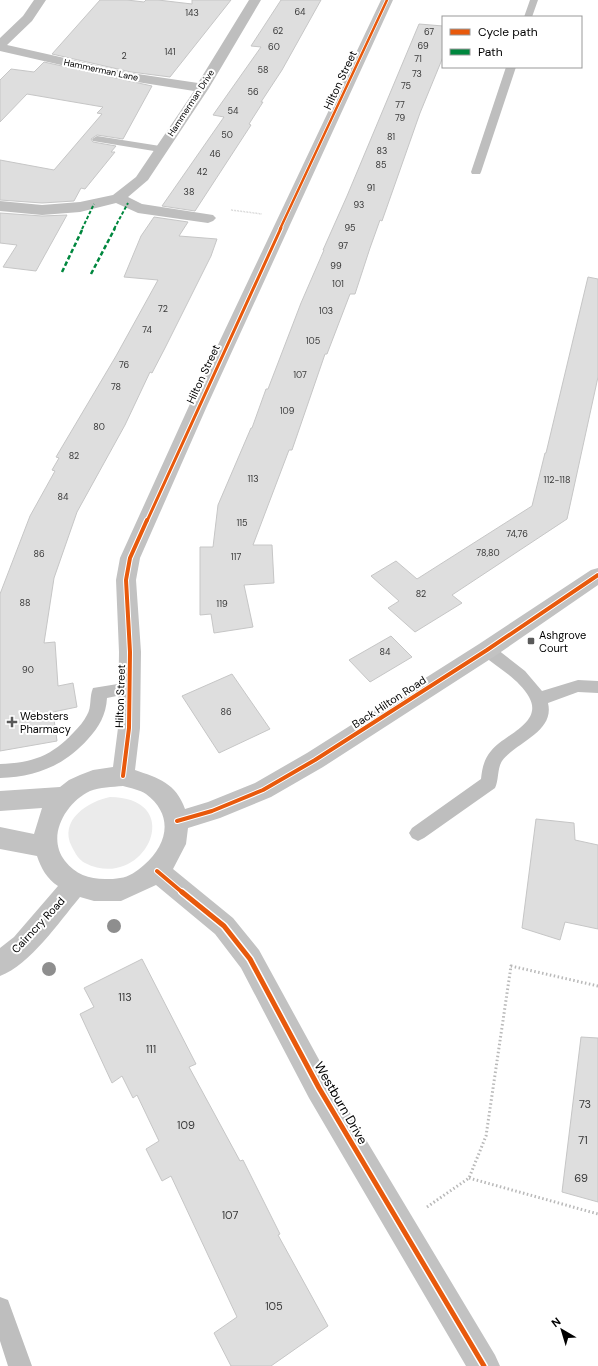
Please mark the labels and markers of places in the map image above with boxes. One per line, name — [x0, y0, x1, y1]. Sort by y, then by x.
place label: Ashgrove Court — [539, 628, 586, 655]
marker: Ashgrove Court — [526, 636, 536, 646]
place label: Websters Pharmacy — [20, 709, 71, 736]
marker: Websters Pharmacy — [7, 717, 17, 727]

